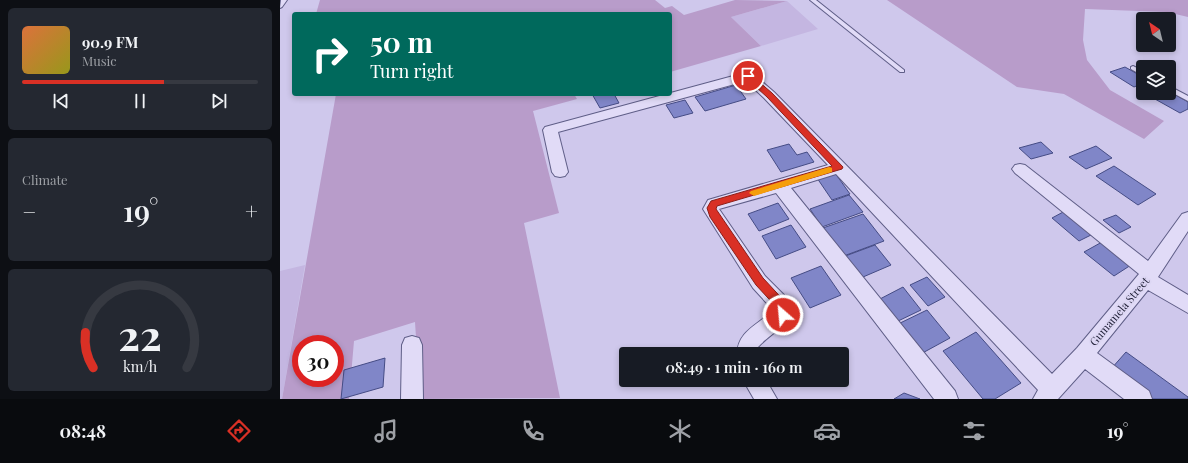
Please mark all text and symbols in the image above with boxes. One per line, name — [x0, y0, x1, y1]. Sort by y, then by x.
north arrow — [1136, 12, 1176, 52]
map controls — [1136, 12, 1176, 100]
text: 50 m — [370, 23, 433, 60]
icon: right — [304, 28, 356, 80]
text: 90.9 FM — [82, 32, 138, 52]
text: Music — [82, 52, 117, 69]
text: Turn right — [370, 59, 453, 83]
pin — [731, 59, 765, 93]
button: layers — [1136, 60, 1176, 100]
icon: arrive — [737, 65, 759, 87]
icon: previous — [50, 90, 72, 112]
icon: pause — [129, 90, 151, 112]
icon: next — [208, 90, 230, 112]
text: Climate — [22, 171, 68, 188]
text: 19° — [123, 190, 159, 230]
text: − — [22, 196, 36, 226]
text: + — [245, 196, 258, 226]
street label: Gumamela Street — [1086, 273, 1152, 349]
position arrow — [762, 294, 804, 336]
text: 22 — [118, 306, 162, 361]
speed limit sign: 30 — [292, 335, 344, 387]
text: km/h — [123, 356, 158, 375]
text: 08:49 · 1 min · 160 m — [665, 357, 803, 377]
icon: directions — [225, 417, 253, 445]
icon: music — [372, 417, 400, 445]
icon: phone — [519, 417, 547, 445]
icon: climate — [666, 417, 694, 445]
icon: car — [813, 417, 841, 445]
icon: filters — [960, 417, 988, 445]
text: 08:48 — [59, 419, 106, 443]
text: 19° — [1107, 419, 1128, 443]

